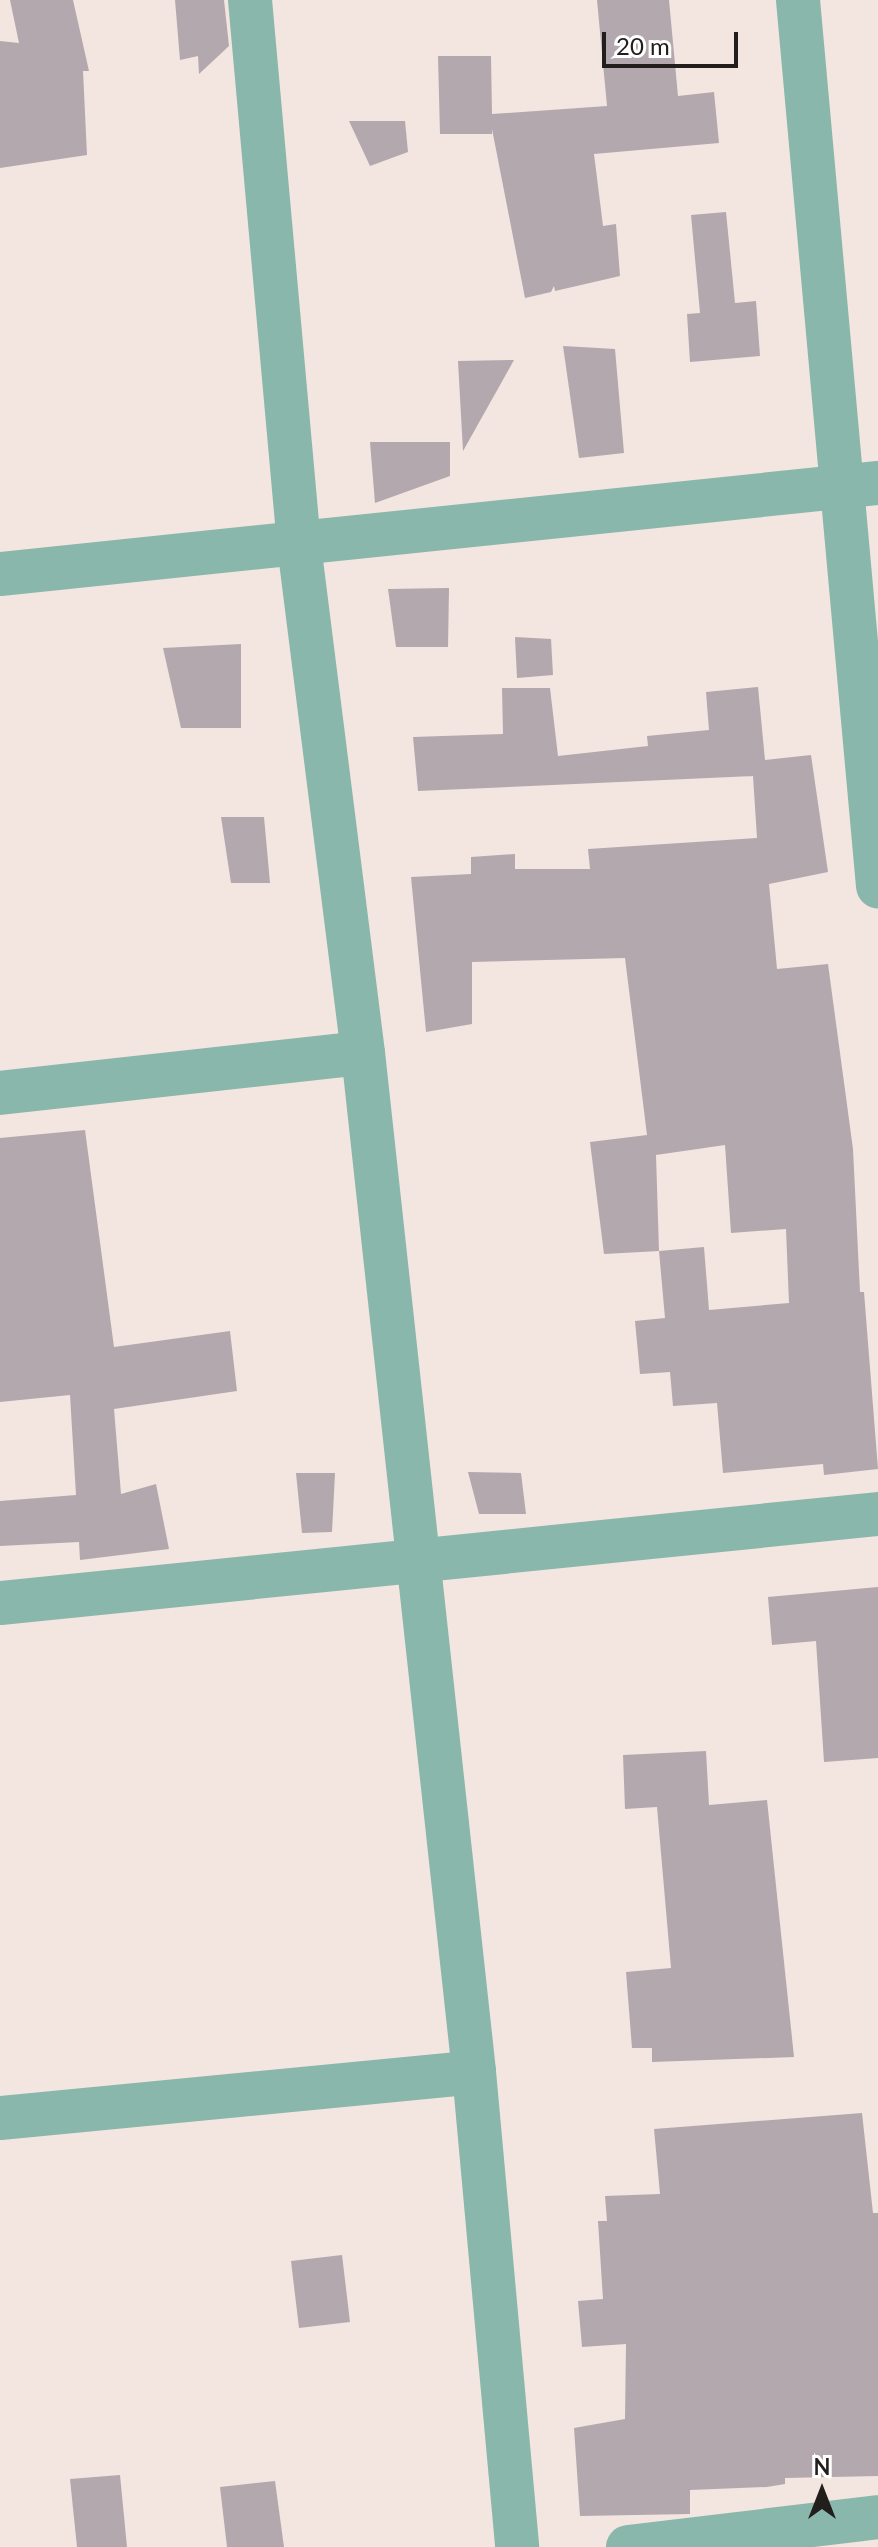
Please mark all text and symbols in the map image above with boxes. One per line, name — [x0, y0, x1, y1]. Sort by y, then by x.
scale bar — [606, 16, 742, 66]
text: 20 m — [616, 31, 670, 60]
north arrow — [782, 2451, 862, 2531]
text: N — [814, 2453, 830, 2480]

